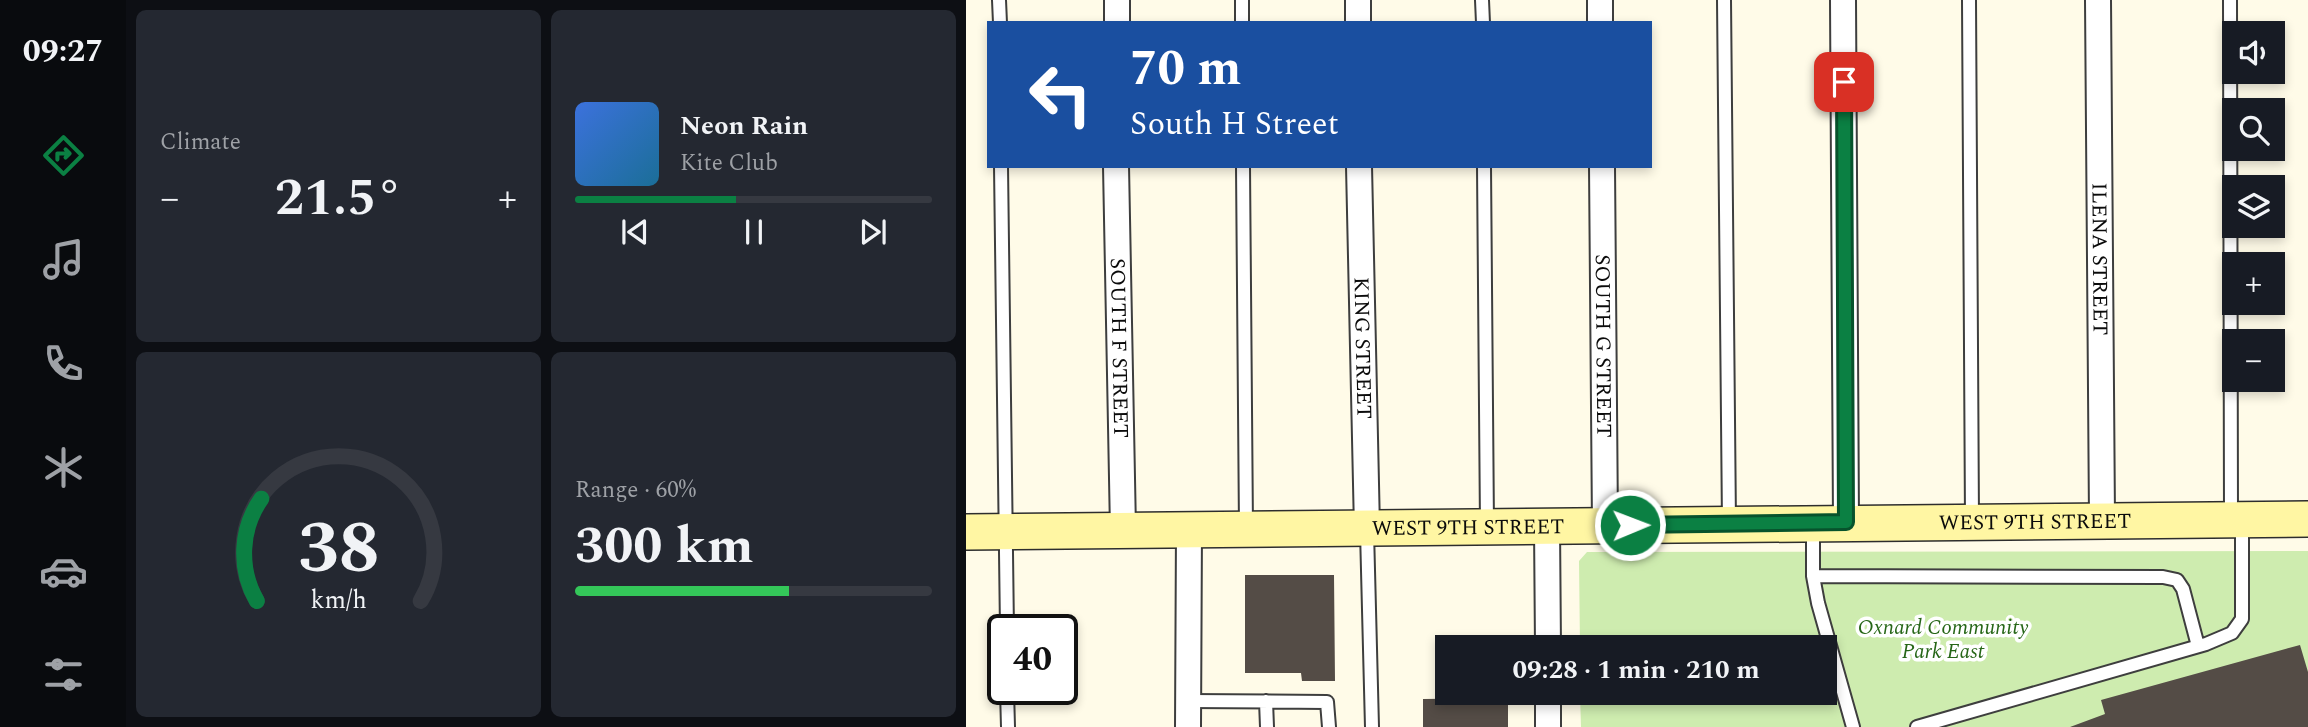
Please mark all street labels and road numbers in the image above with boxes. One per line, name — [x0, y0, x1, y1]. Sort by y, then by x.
street label: ILENA STREET — [2082, 182, 2116, 336]
street label: SOUTH G STREET — [1586, 254, 1619, 438]
street label: SOUTH F STREET — [1101, 258, 1136, 438]
street label: KING STREET — [1344, 277, 1380, 419]
street label: WEST 9TH STREET — [1939, 506, 2131, 540]
street label: WEST 9TH STREET — [1372, 511, 1564, 545]

